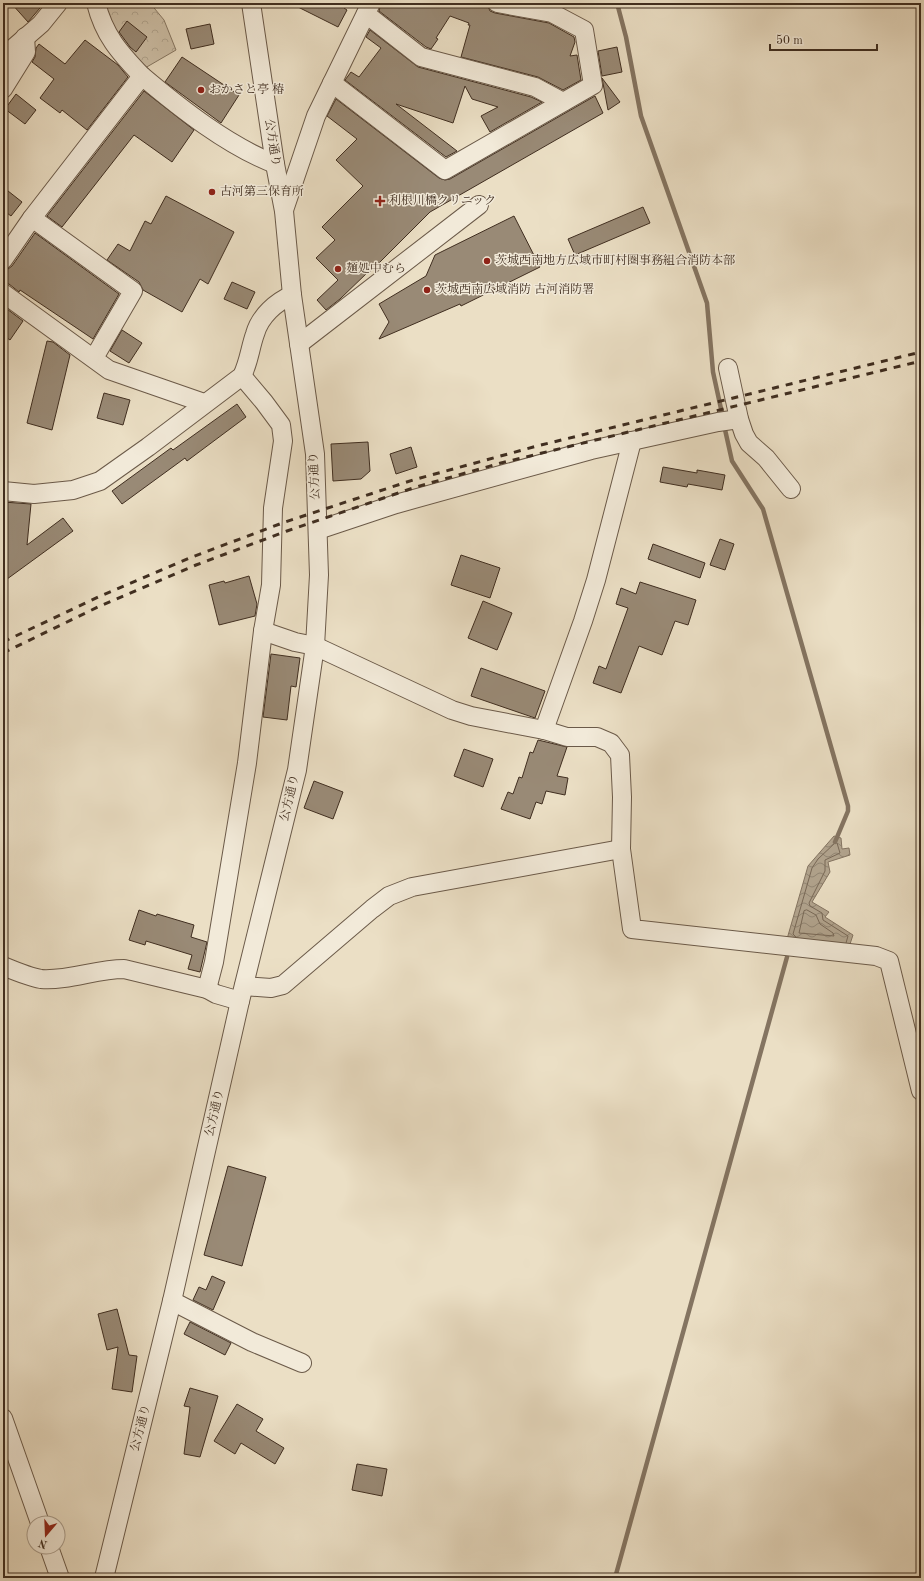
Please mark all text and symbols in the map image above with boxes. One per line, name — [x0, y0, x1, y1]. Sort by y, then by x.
scale bar — [770, 26, 877, 52]
text: 50 m — [776, 34, 803, 47]
place label: おかさと亭 椿 — [209, 82, 284, 96]
marker: おかさと亭 椿 — [196, 85, 206, 95]
street label: 公方通り — [262, 118, 284, 168]
place label: 古河第三保育所 — [220, 184, 304, 198]
marker: 古河第三保育所 — [207, 187, 217, 197]
place label: 利根川橋クリニック — [389, 193, 496, 207]
marker: 利根川橋クリニック — [374, 195, 386, 207]
place label: 茨城西南地方広域市町村圏事務組合消防本部 — [495, 253, 735, 267]
marker: 茨城西南地方広域市町村圏事務組合消防本部 — [482, 256, 492, 266]
place label: 麺処中むら — [346, 261, 406, 275]
marker: 麺処中むら — [333, 264, 343, 274]
place label: 茨城西南広域消防 古河消防署 — [435, 282, 594, 296]
marker: 茨城西南広域消防 古河消防署 — [422, 285, 432, 295]
street label: 公方通り — [306, 452, 322, 500]
street label: 公方通り — [277, 773, 301, 823]
street label: 公方通り — [202, 1088, 226, 1138]
street label: 公方通り — [127, 1403, 153, 1453]
north arrow — [26, 1515, 66, 1555]
text: N — [37, 1536, 49, 1550]

